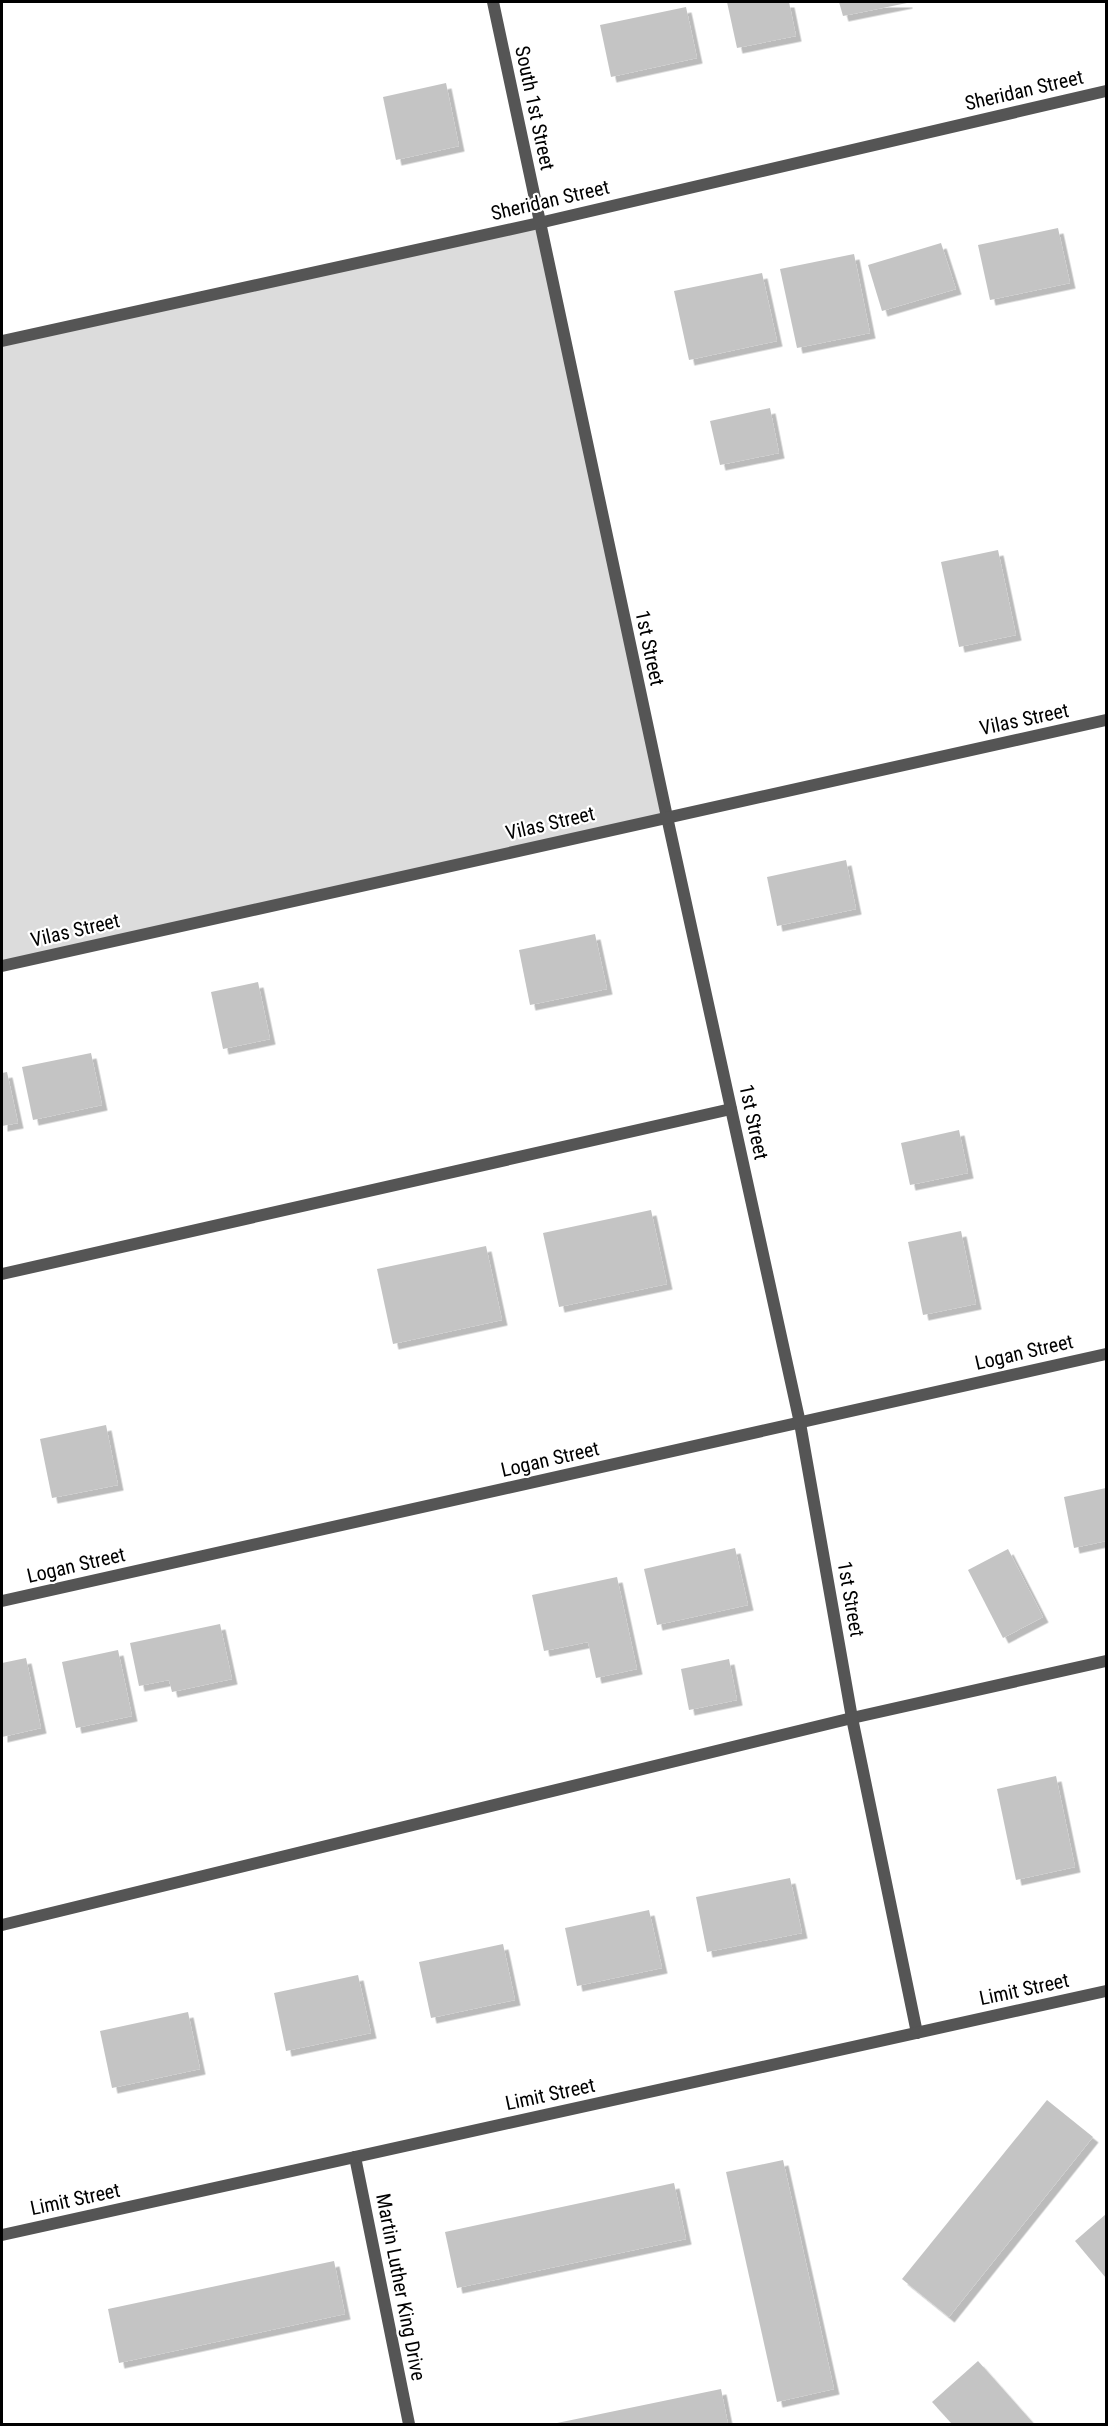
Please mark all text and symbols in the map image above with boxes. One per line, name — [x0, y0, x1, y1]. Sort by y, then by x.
street label: South 1st Street — [510, 44, 560, 172]
street label: Sheridan Street — [962, 65, 1086, 115]
street label: Sheridan Street — [488, 175, 612, 225]
street label: 1st Street — [630, 608, 670, 688]
street label: Vilas Street — [977, 698, 1071, 740]
street label: Vilas Street — [503, 801, 597, 845]
street label: Vilas Street — [28, 908, 122, 952]
street label: 1st Street — [734, 1082, 774, 1162]
street label: Logan Street — [973, 1329, 1076, 1375]
street label: Logan Street — [499, 1436, 602, 1482]
street label: Logan Street — [25, 1542, 128, 1588]
street label: 1st Street — [833, 1559, 869, 1639]
street label: Limit Street — [977, 1968, 1071, 2010]
street label: Limit Street — [503, 2073, 597, 2115]
street label: Limit Street — [28, 2178, 122, 2220]
street label: Martin Luther King Drive — [371, 2191, 431, 2383]

